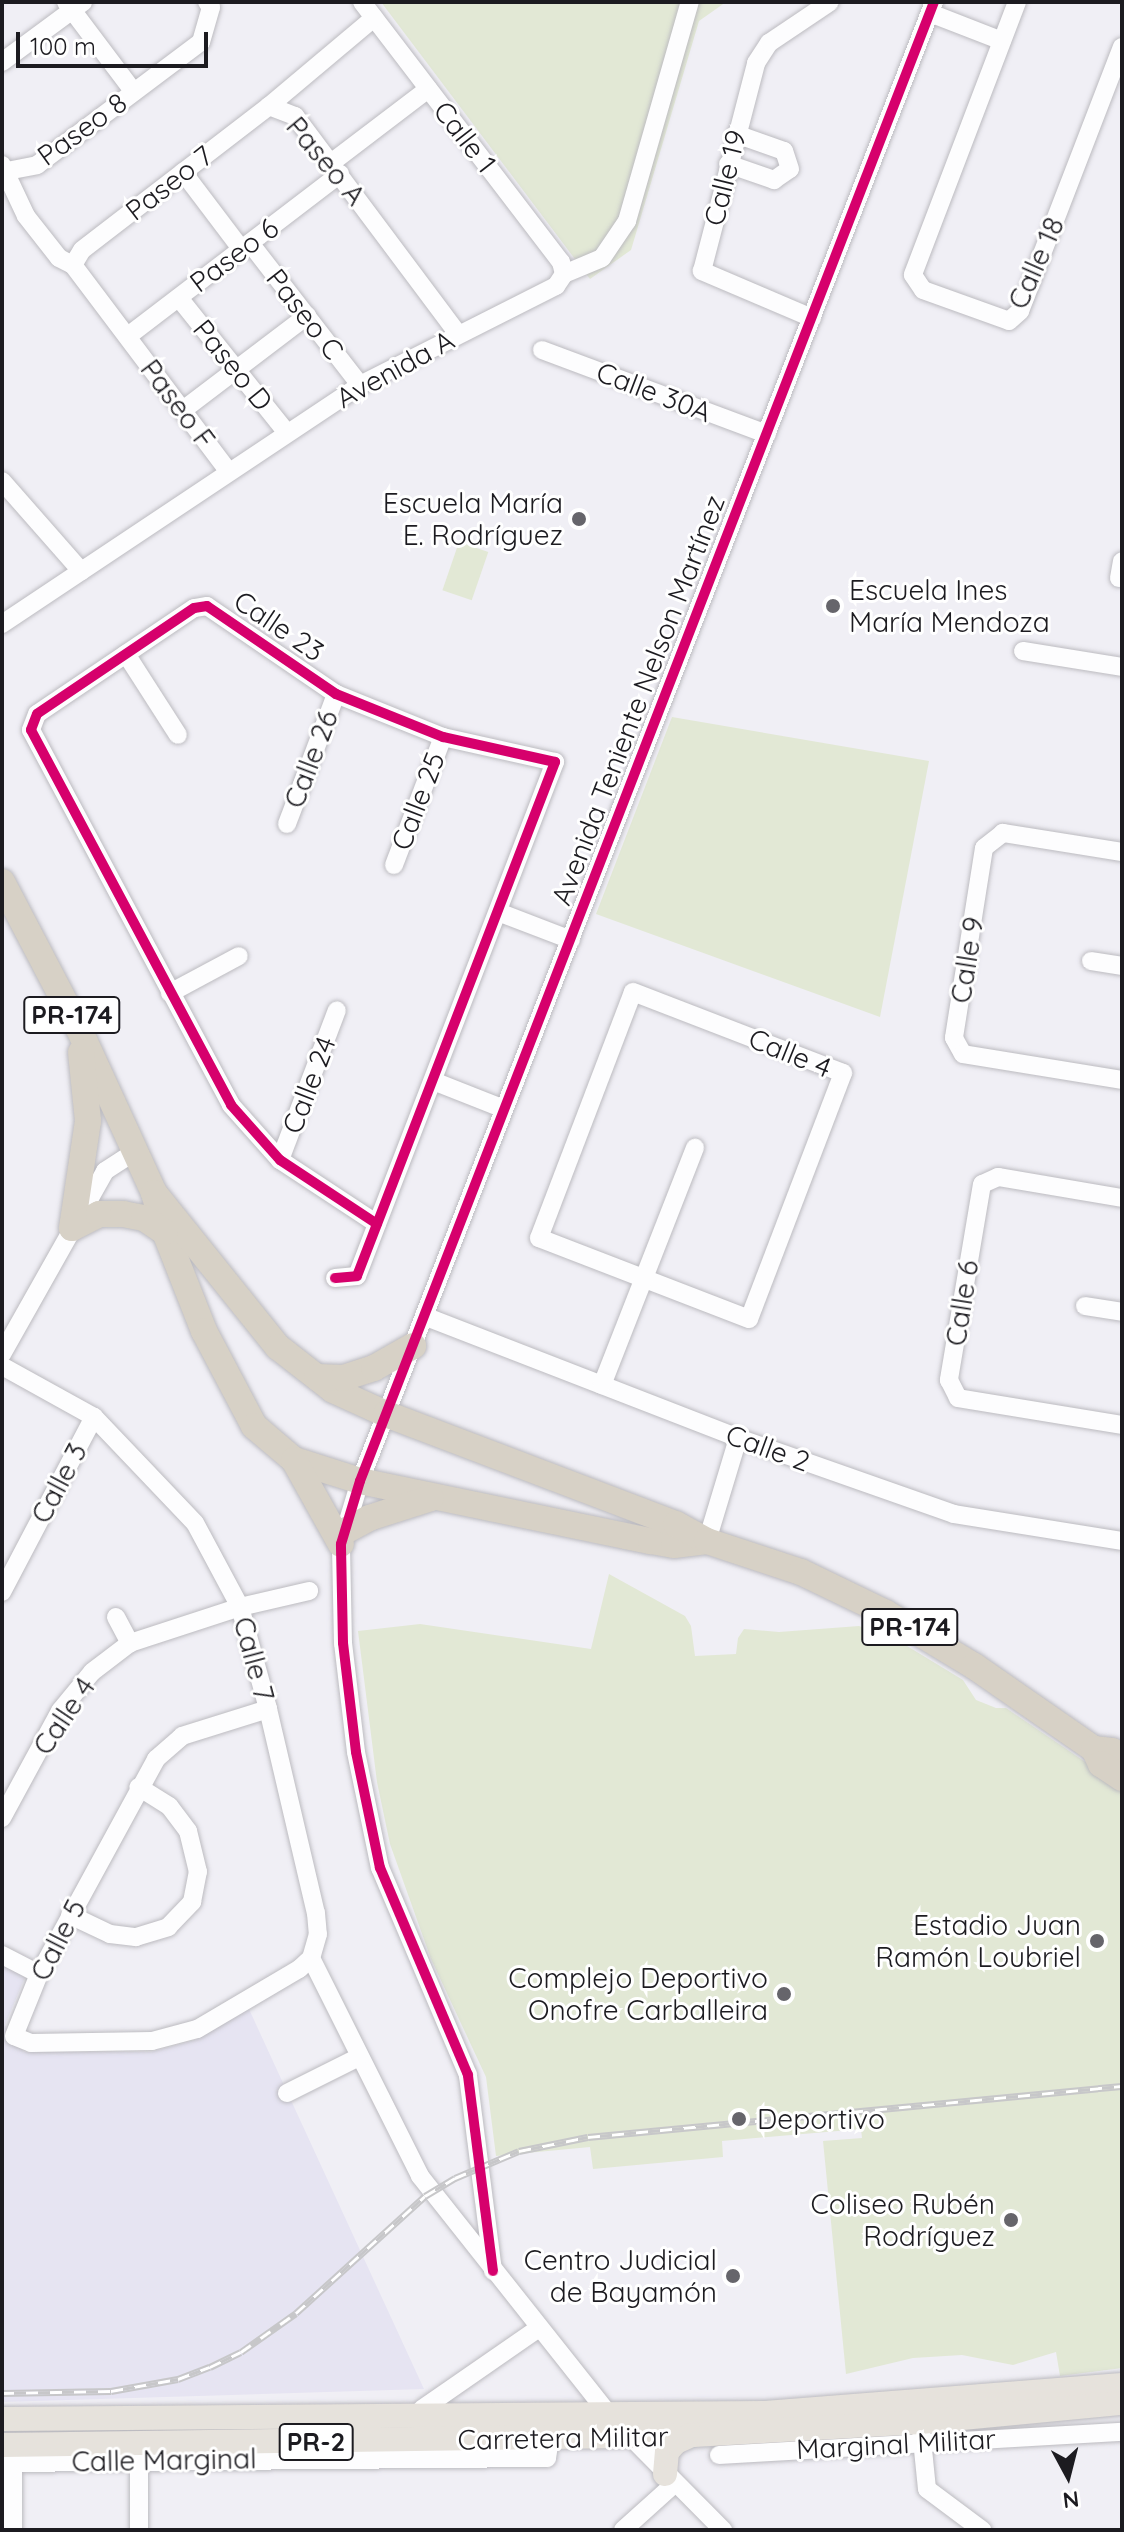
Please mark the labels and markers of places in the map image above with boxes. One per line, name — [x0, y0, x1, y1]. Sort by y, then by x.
place label: Escuela María E. Rodríguez — [383, 486, 563, 552]
marker: Escuela María E. Rodríguez — [570, 510, 588, 528]
place label: Escuela Ines María Mendoza — [849, 573, 1050, 639]
marker: Escuela Ines María Mendoza — [824, 597, 842, 615]
place label: Estadio Juan Ramón Loubriel — [875, 1908, 1081, 1974]
marker: Estadio Juan Ramón Loubriel — [1088, 1932, 1106, 1950]
place label: Complejo Deportivo Onofre Carballeira — [508, 1961, 768, 2027]
marker: Complejo Deportivo Onofre Carballeira — [775, 1985, 793, 2003]
place label: Deportivo — [757, 2102, 885, 2136]
marker: Deportivo — [728, 2108, 750, 2130]
place label: Coliseo Rubén Rodríguez — [810, 2187, 995, 2253]
marker: Coliseo Rubén Rodríguez — [1002, 2211, 1020, 2229]
place label: Centro Judicial de Bayamón — [524, 2243, 717, 2309]
marker: Centro Judicial de Bayamón — [724, 2267, 742, 2285]

